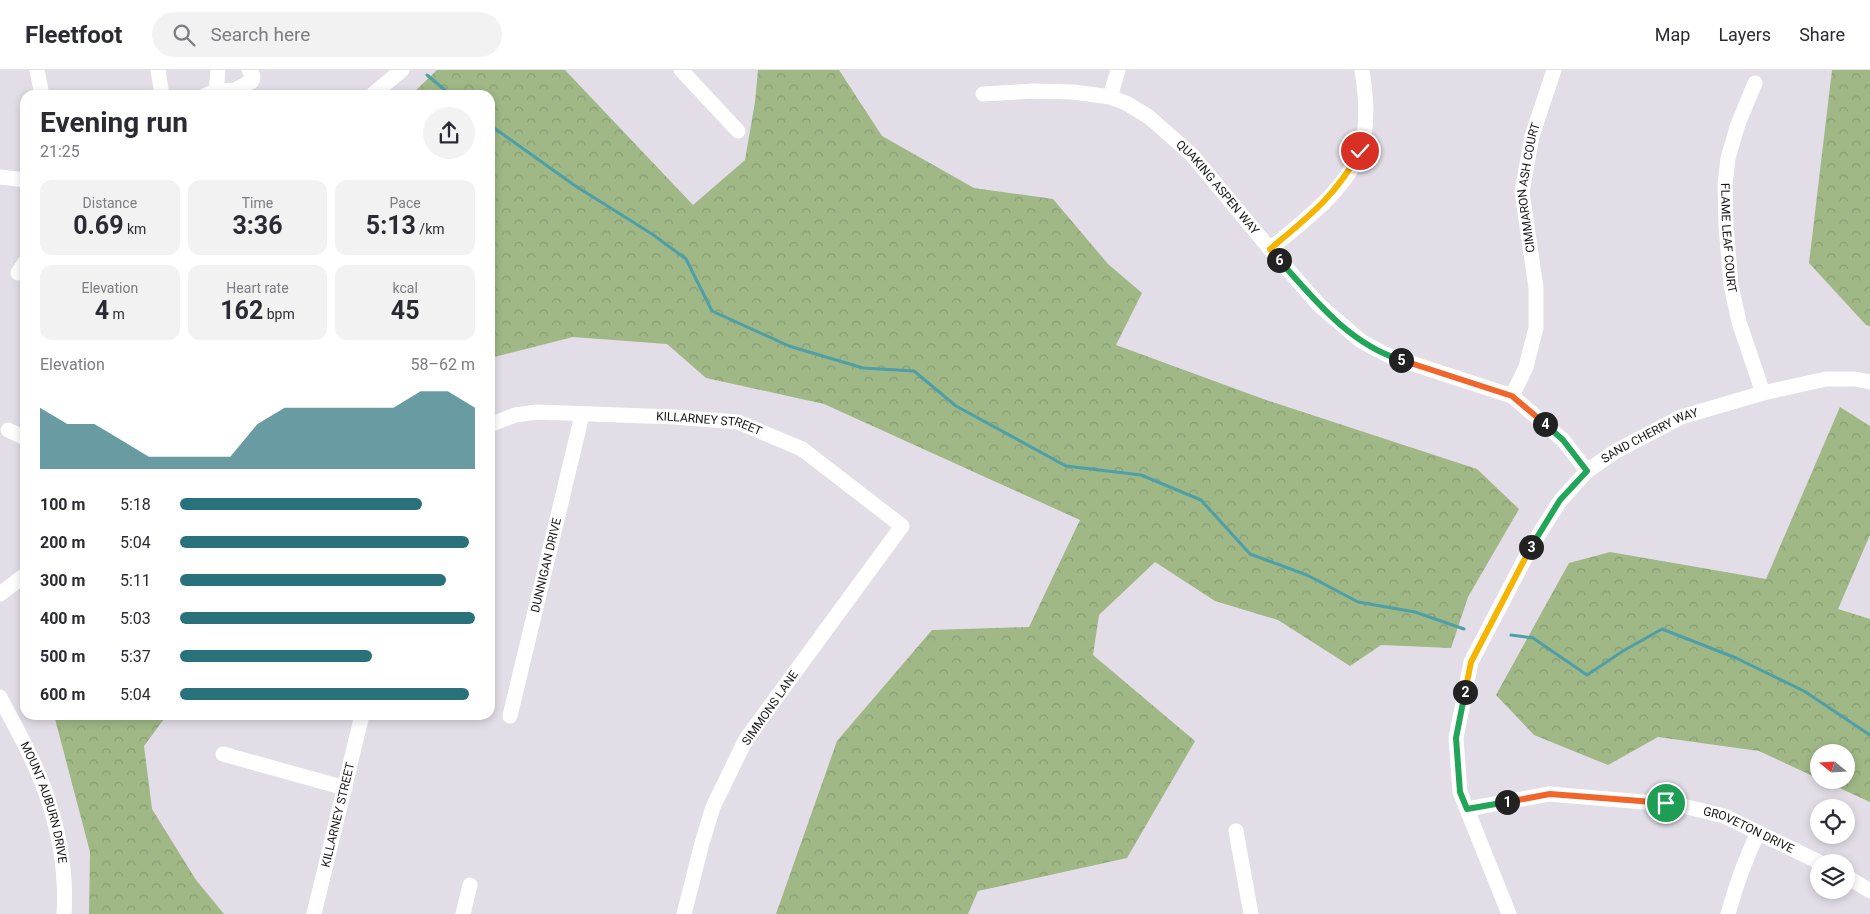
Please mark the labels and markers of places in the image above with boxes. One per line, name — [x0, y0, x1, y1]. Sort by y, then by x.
pin — [1339, 130, 1381, 172]
pin: 6 — [1266, 248, 1292, 272]
pin: 5 — [1388, 348, 1414, 372]
pin: 4 — [1532, 412, 1558, 436]
pin: 3 — [1518, 534, 1544, 560]
pin: 2 — [1452, 680, 1478, 704]
pin — [1645, 782, 1687, 824]
pin: 1 — [1494, 790, 1520, 814]

